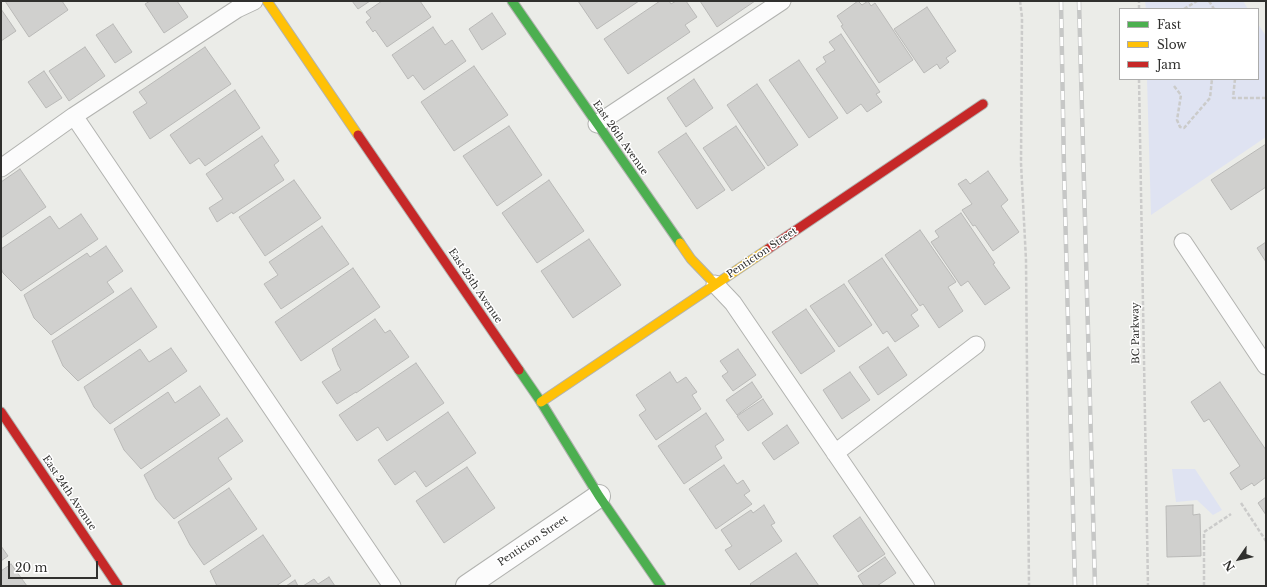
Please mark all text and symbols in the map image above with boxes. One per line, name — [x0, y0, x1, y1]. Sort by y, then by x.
legend — [1119, 8, 1259, 80]
text: Fast — [1157, 17, 1181, 32]
text: Slow — [1157, 37, 1186, 52]
text: Jam — [1157, 57, 1181, 72]
street label: East 26th Avenue — [590, 98, 650, 178]
street label: Penticton Street — [725, 225, 799, 281]
street label: East 25th Avenue — [446, 246, 504, 326]
street label: BC Parkway — [1129, 302, 1143, 364]
street label: East 24th Avenue — [40, 453, 98, 533]
street label: Penticton Street — [496, 513, 570, 569]
north arrow — [1219, 539, 1259, 579]
scale bar — [10, 553, 100, 579]
text: N — [1220, 558, 1238, 574]
text: 20 m — [15, 560, 47, 575]

